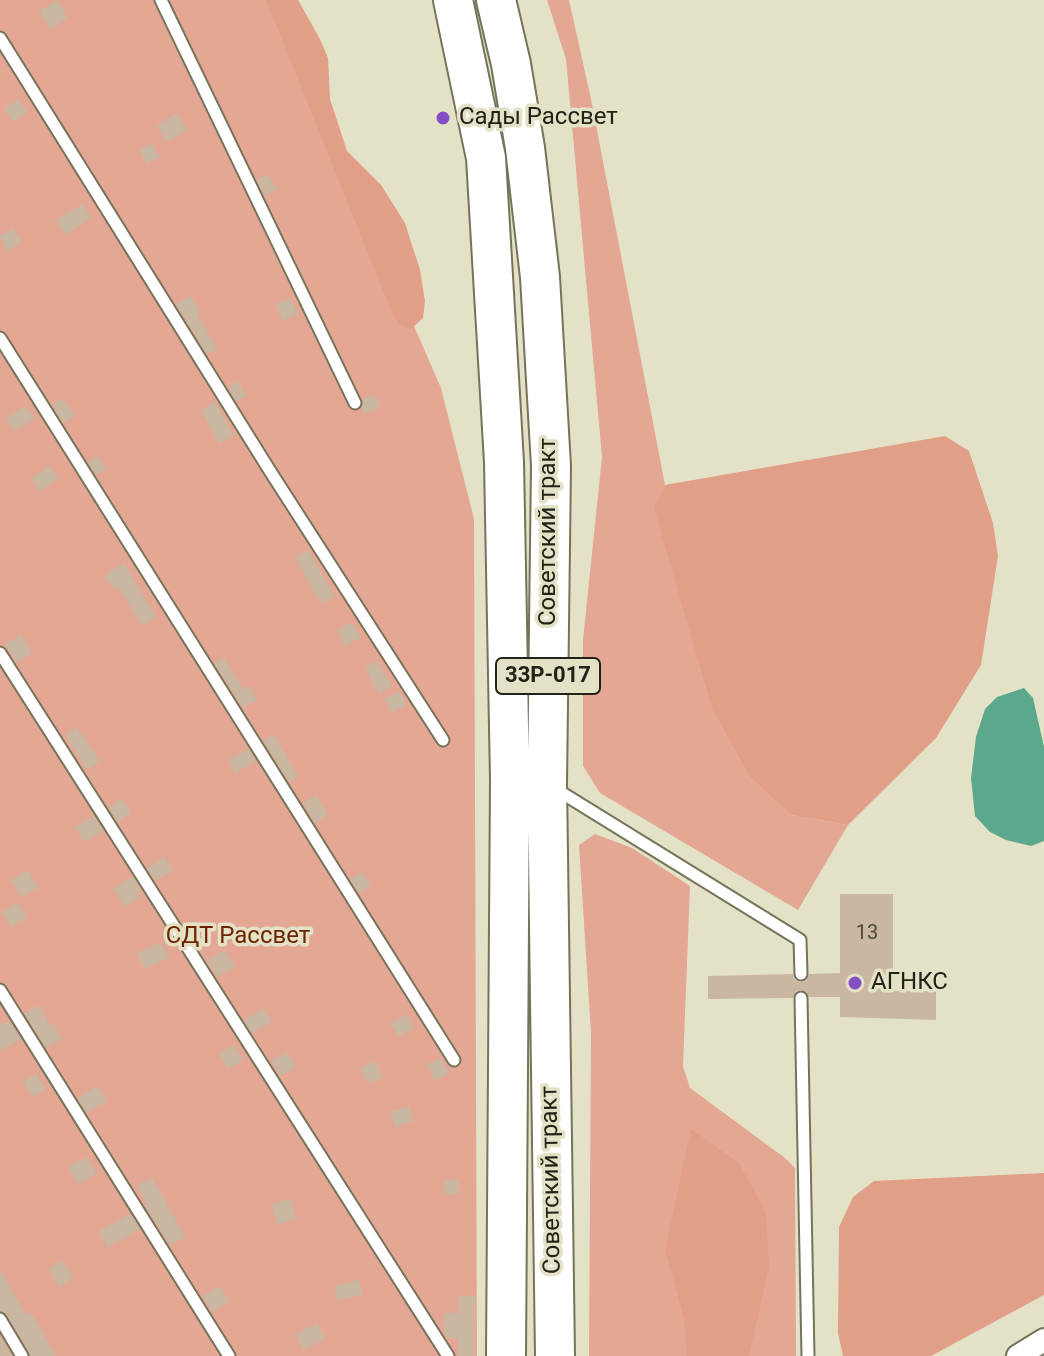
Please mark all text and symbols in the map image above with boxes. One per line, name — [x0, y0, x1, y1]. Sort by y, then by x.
place label: Сады Рассвет — [459, 104, 618, 132]
marker: Сады Рассвет — [434, 109, 452, 127]
street label: Советский тракт — [535, 438, 563, 626]
road number: 33Р-017 — [496, 658, 600, 694]
house number: 13 — [856, 922, 878, 946]
park label: СДТ Рассвет — [166, 923, 310, 951]
place label: АГНКС — [871, 969, 948, 997]
marker: АГНКС — [846, 974, 864, 992]
street label: Советский тракт — [536, 1086, 568, 1274]

